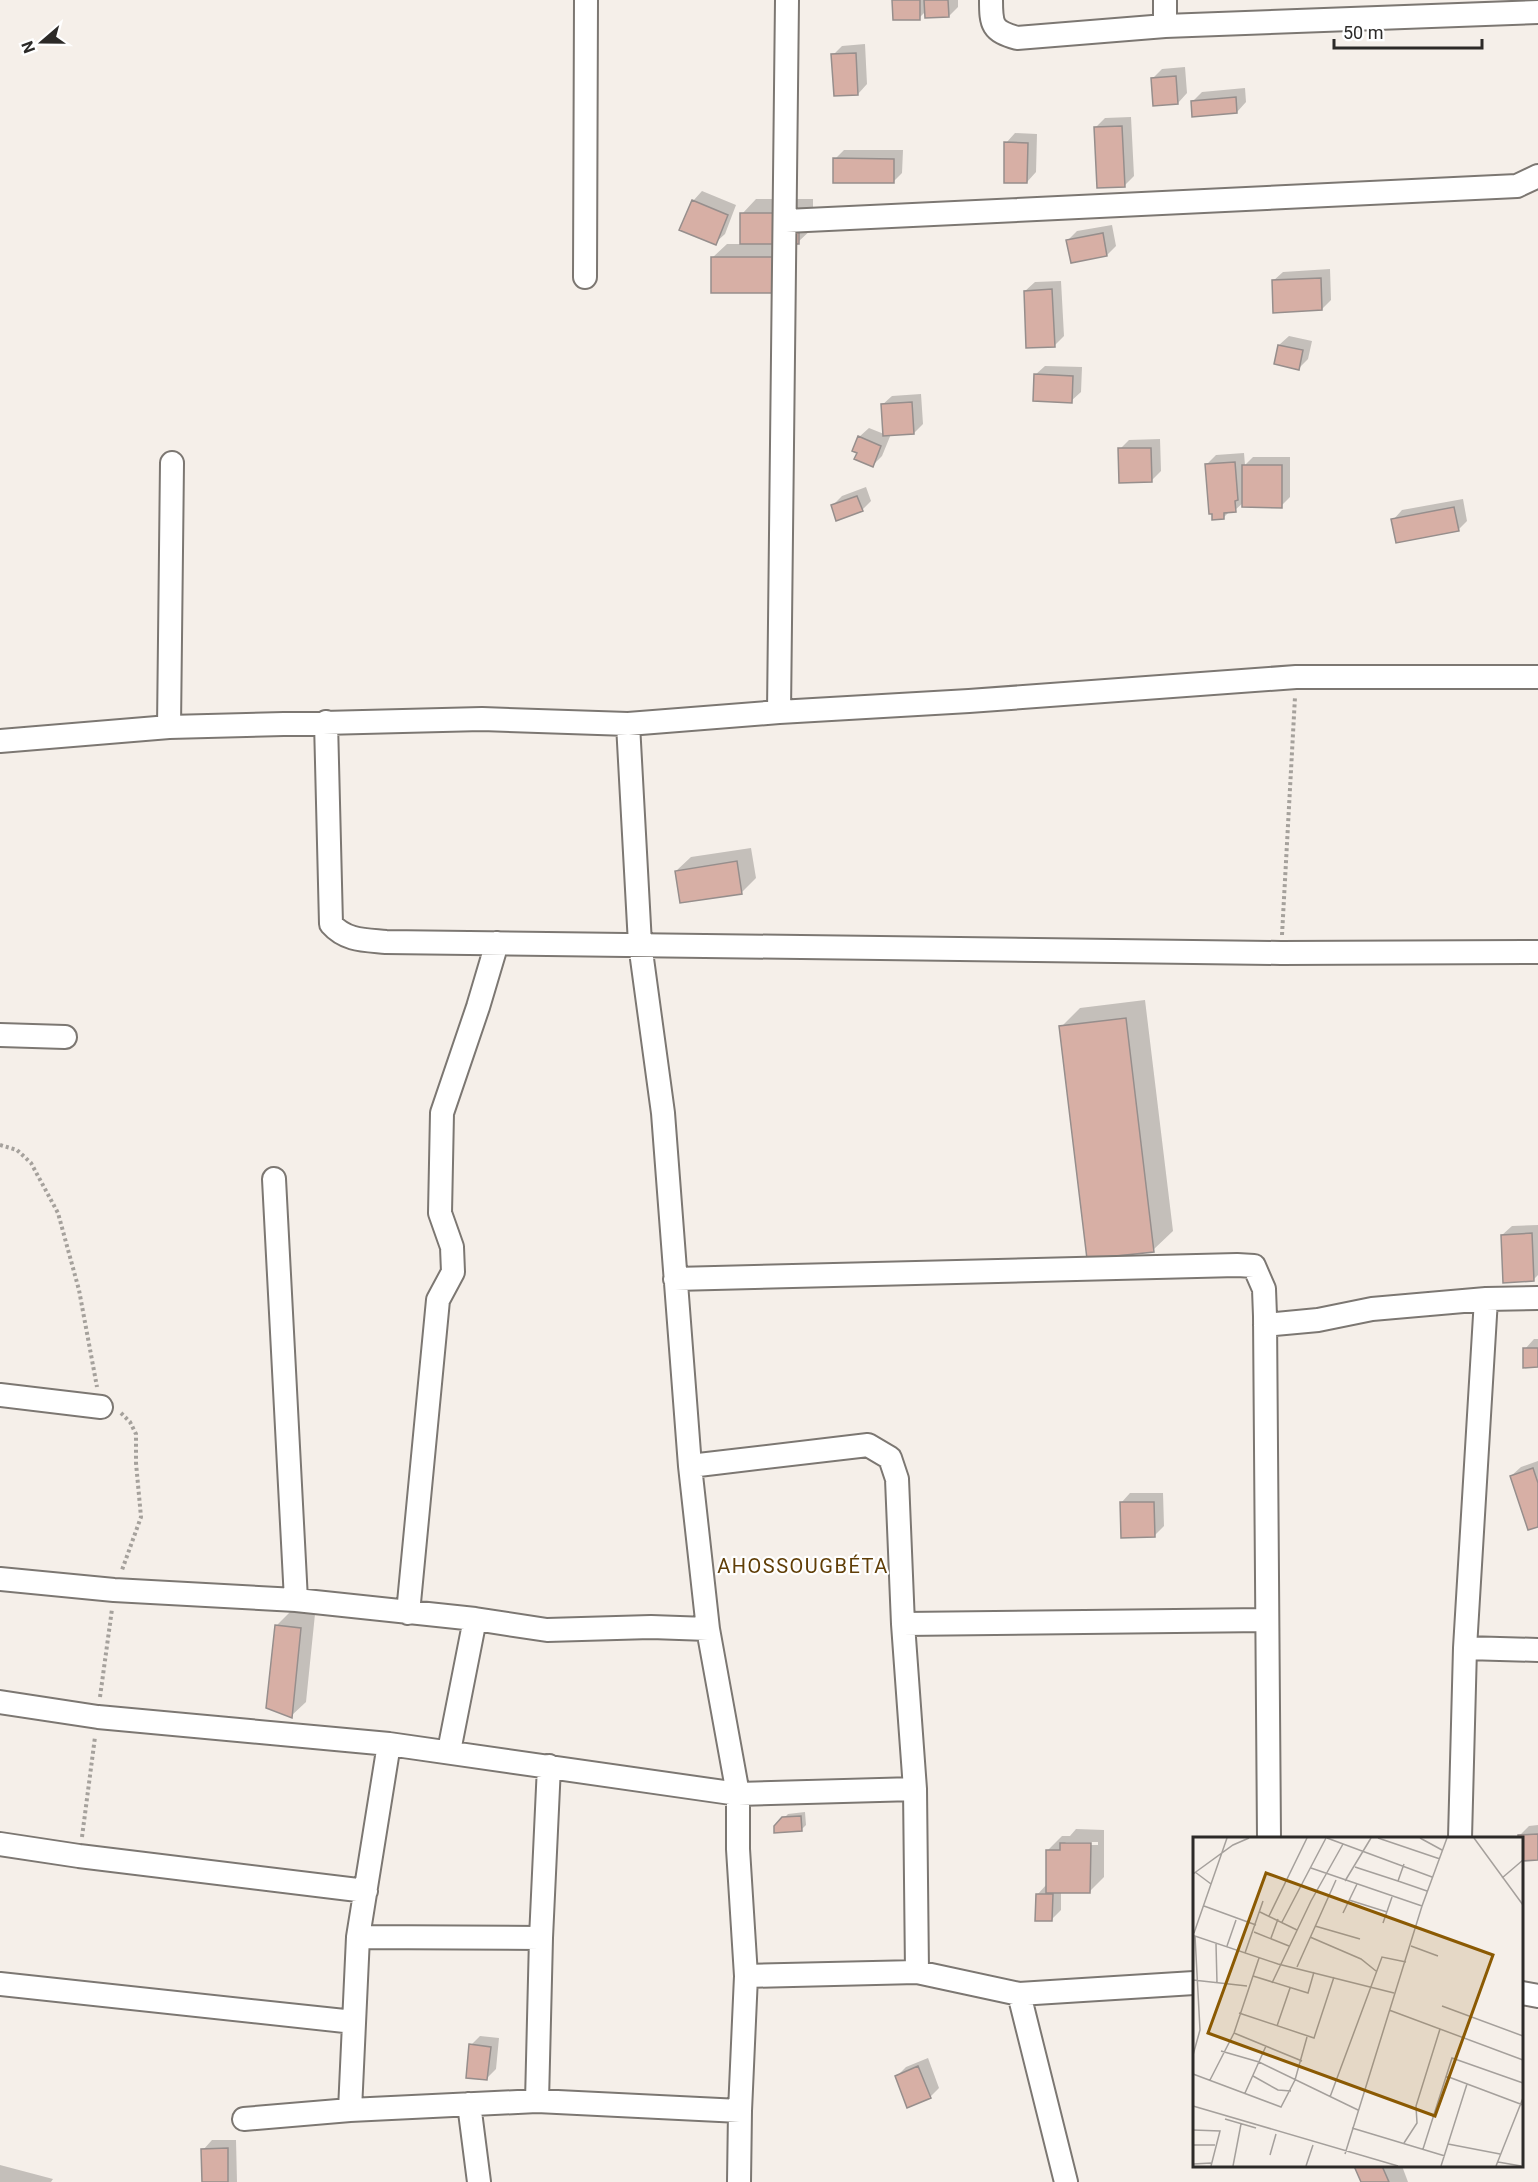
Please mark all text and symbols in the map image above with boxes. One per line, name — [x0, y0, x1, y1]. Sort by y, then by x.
north arrow — [12, 12, 72, 72]
scale bar — [1334, 12, 1482, 50]
text: 50 m — [1343, 22, 1383, 43]
text: N — [18, 38, 39, 56]
district label: AHOSSOUGBÉTA — [717, 1554, 889, 1578]
inset map — [1193, 1837, 1523, 2167]

